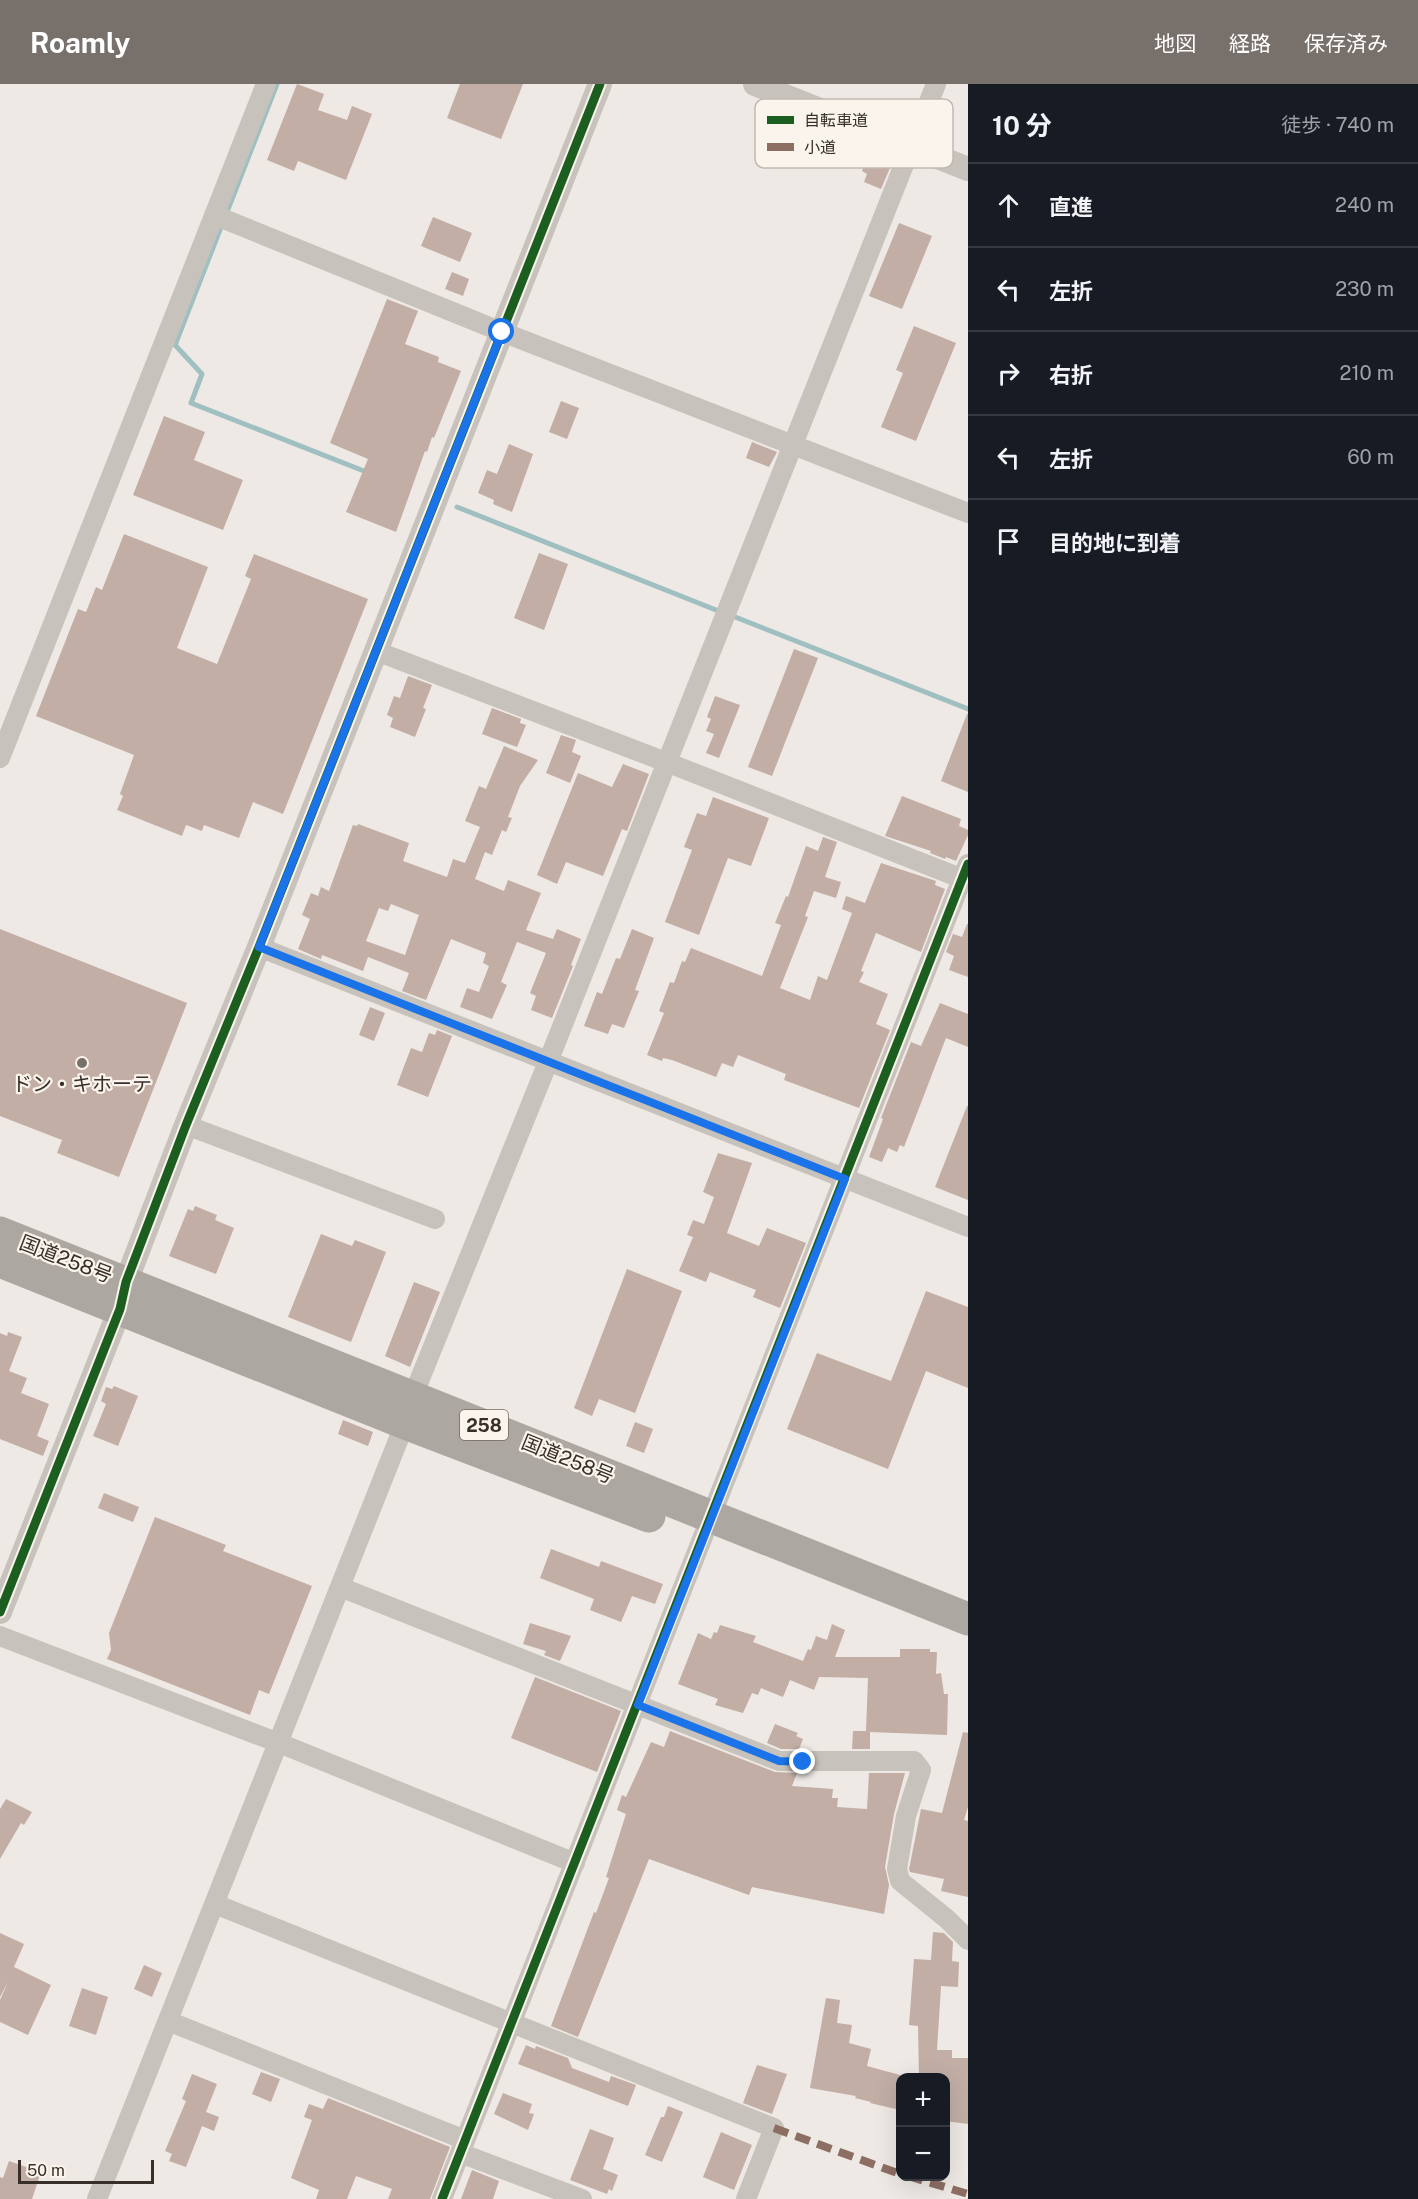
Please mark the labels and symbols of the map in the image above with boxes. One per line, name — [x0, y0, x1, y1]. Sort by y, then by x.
legend — [755, 99, 953, 168]
text: 自転車道 — [804, 111, 868, 130]
text: 小道 — [804, 138, 836, 157]
route start — [488, 318, 514, 344]
marker: ドン・キホーテ — [75, 1056, 89, 1070]
place label: ドン・キホーテ — [12, 1072, 152, 1096]
street label: 国道258号 — [16, 1230, 116, 1288]
road number: 258 — [460, 1410, 508, 1440]
street label: 国道258号 — [518, 1430, 618, 1488]
route end — [789, 1748, 815, 1774]
scale bar — [18, 2157, 154, 2184]

